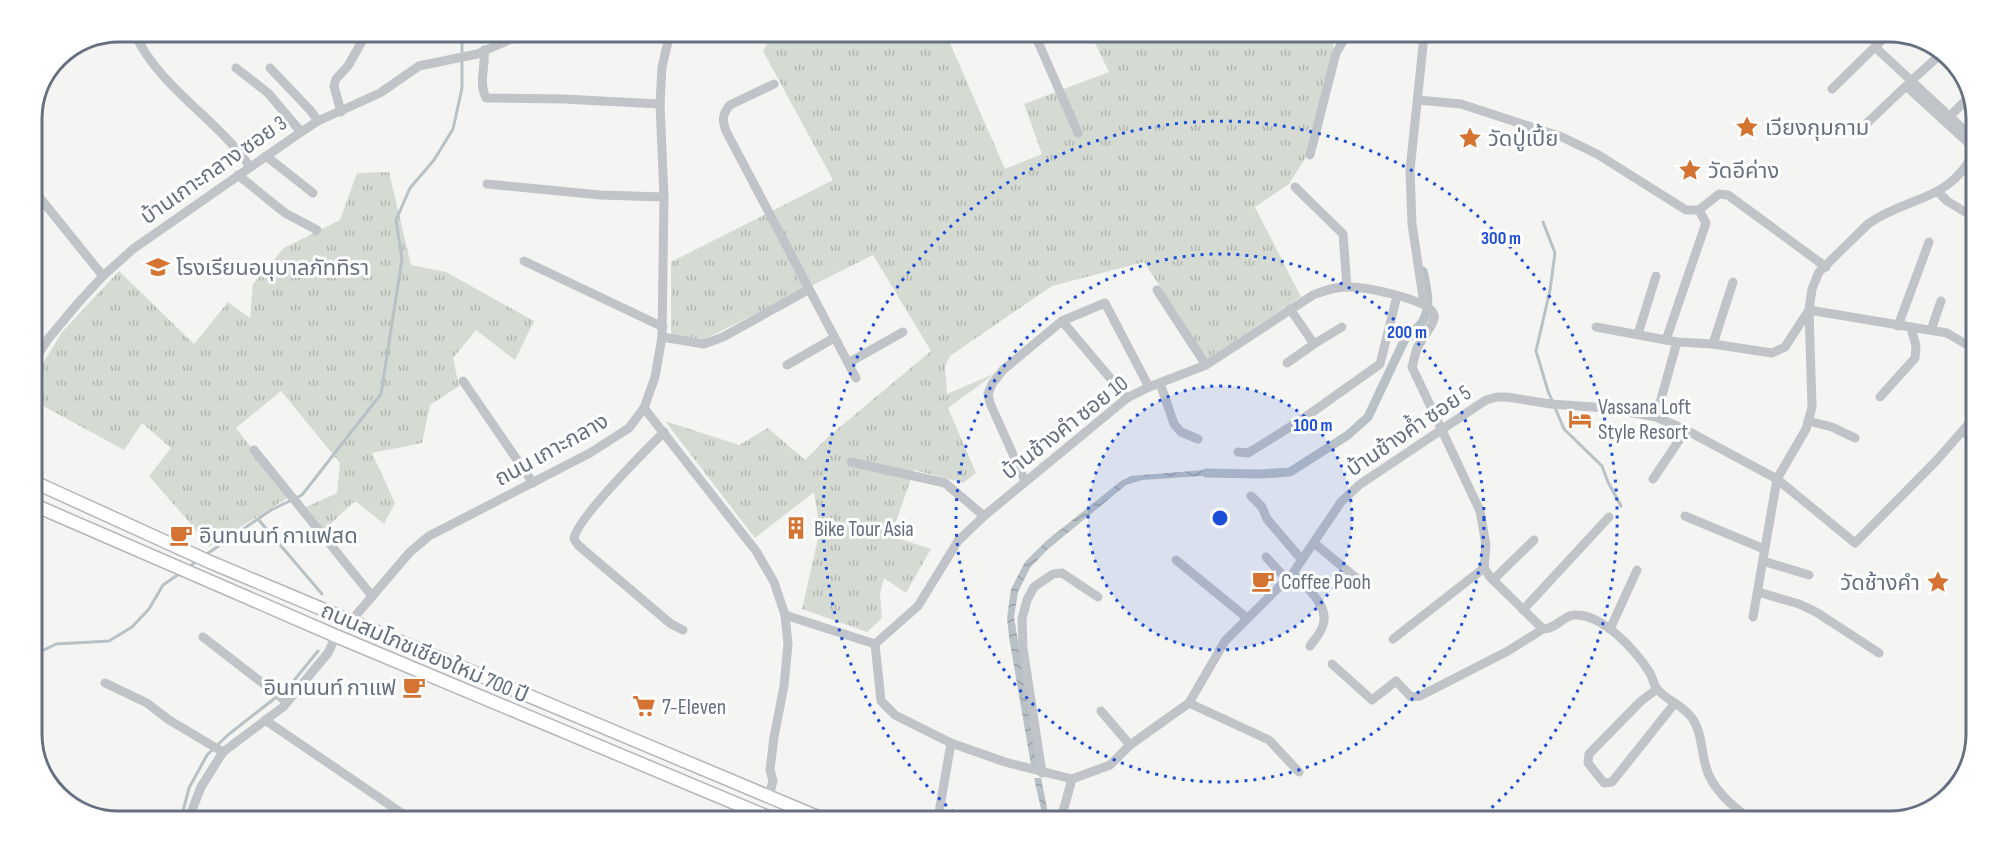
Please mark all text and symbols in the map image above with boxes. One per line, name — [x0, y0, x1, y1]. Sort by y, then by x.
street label: บ้านเกาะกลาง ซอย 3 — [135, 110, 292, 231]
place icon: เวียงกุมกาม — [1734, 114, 1760, 140]
place label: เวียงกุมกาม — [1765, 115, 1869, 142]
place label: วัดปู่เปี้ย — [1488, 123, 1558, 153]
place icon: วัดปู่เปี้ย — [1457, 125, 1483, 151]
place icon: วัดอีค่าง — [1677, 157, 1703, 183]
place label: วัดอีค่าง — [1708, 158, 1779, 185]
text: 300 m — [1481, 228, 1521, 249]
school or university icon: โรงเรียนอนุบาลภัททิรา — [145, 254, 171, 280]
place label: โรงเรียนอนุบาลภัททิรา — [176, 255, 369, 282]
text: 200 m — [1387, 322, 1427, 343]
street label: บ้านช้างคำ ซอย 10 — [996, 370, 1134, 486]
street label: บ้านช้างค้ำ ซอย 5 — [1340, 377, 1477, 483]
place label: Vassana Loft Style Resort — [1598, 394, 1691, 446]
hotel icon: Vassana Loft Style Resort — [1567, 406, 1593, 432]
street label: ถนน เกาะกลาง — [490, 408, 613, 493]
text: 100 m — [1294, 415, 1333, 436]
centre of rings — [1210, 508, 1230, 528]
building icon: Bike Tour Asia — [783, 515, 809, 541]
place label: Bike Tour Asia — [814, 516, 914, 543]
cafe icon: อินทนนท์ กาแฟสด — [168, 522, 194, 548]
place label: อินทนนท์ กาแฟสด — [199, 523, 358, 550]
cafe icon: Coffee Pooh — [1250, 568, 1276, 594]
place label: Coffee Pooh — [1281, 569, 1371, 596]
place icon: วัดช้างคำ — [1925, 569, 1951, 595]
place label: วัดช้างคำ — [1840, 570, 1920, 597]
street label: ถนนสมโภชเชียงใหม่ 700 ปี — [316, 597, 532, 709]
cafe icon: อินทนนท์ กาแฟ — [401, 674, 427, 700]
place label: อินทนนท์ กาแฟ — [263, 675, 396, 702]
supermarket icon: 7-Eleven — [631, 693, 657, 719]
place label: 7-Eleven — [662, 694, 726, 721]

